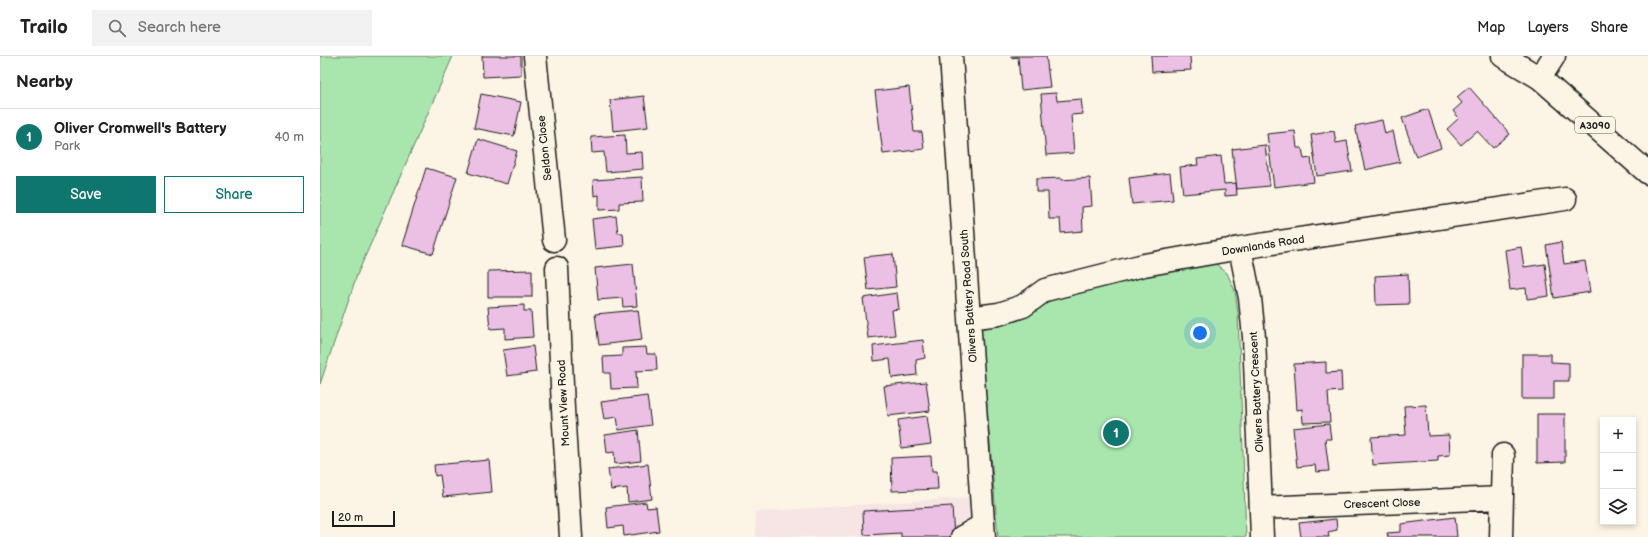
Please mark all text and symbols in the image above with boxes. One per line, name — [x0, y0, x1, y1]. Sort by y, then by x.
search box — [92, 10, 372, 46]
text: Trailo — [20, 16, 68, 39]
icon: search — [106, 17, 128, 39]
text: Search here — [138, 18, 221, 37]
text: Map — [1477, 19, 1505, 36]
text: Layers — [1527, 19, 1569, 36]
text: Share — [1591, 19, 1628, 36]
text: Nearby — [16, 72, 73, 92]
street label: Seldon Close — [535, 114, 554, 181]
road number: A3090 — [1575, 117, 1615, 133]
text: Oliver Cromwell's Battery — [54, 119, 226, 138]
text: 1 — [26, 129, 32, 145]
text: 40 m — [274, 129, 304, 145]
text: Park — [54, 138, 80, 154]
button: Save — [16, 176, 156, 213]
button: Share — [164, 176, 304, 213]
street label: Olivers Battery Road South — [957, 229, 980, 363]
street label: Downlands Road — [1221, 233, 1305, 258]
your location — [1190, 323, 1210, 343]
street label: Olivers Battery Crescent — [1247, 331, 1266, 453]
street label: Mount View Road — [555, 359, 572, 447]
map controls — [1600, 417, 1636, 525]
button: + — [1600, 417, 1636, 453]
pin: 1 — [1103, 418, 1129, 448]
button: − — [1600, 453, 1636, 489]
button: layers — [1600, 489, 1636, 525]
street label: Crescent Close — [1343, 496, 1421, 511]
scale bar — [332, 509, 395, 528]
text: 20 m — [338, 511, 363, 524]

